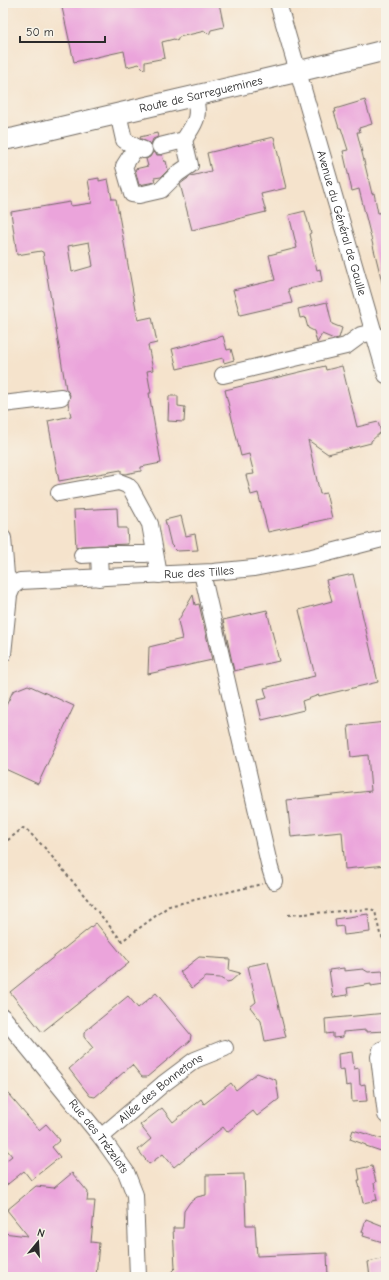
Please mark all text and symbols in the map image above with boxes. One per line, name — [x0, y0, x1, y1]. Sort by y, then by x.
scale bar — [20, 18, 105, 44]
text: 50 m — [26, 25, 54, 39]
street label: Route de Sarreguemines — [138, 73, 264, 115]
street label: Avenue du Général de Gaulle — [314, 149, 370, 297]
street label: Rue des Tilles — [164, 563, 235, 581]
street label: Allée des Bonnetons — [115, 1051, 204, 1126]
street label: Rue des Trézelots — [66, 1096, 132, 1176]
north arrow — [18, 1222, 58, 1262]
text: N — [36, 1226, 46, 1240]

